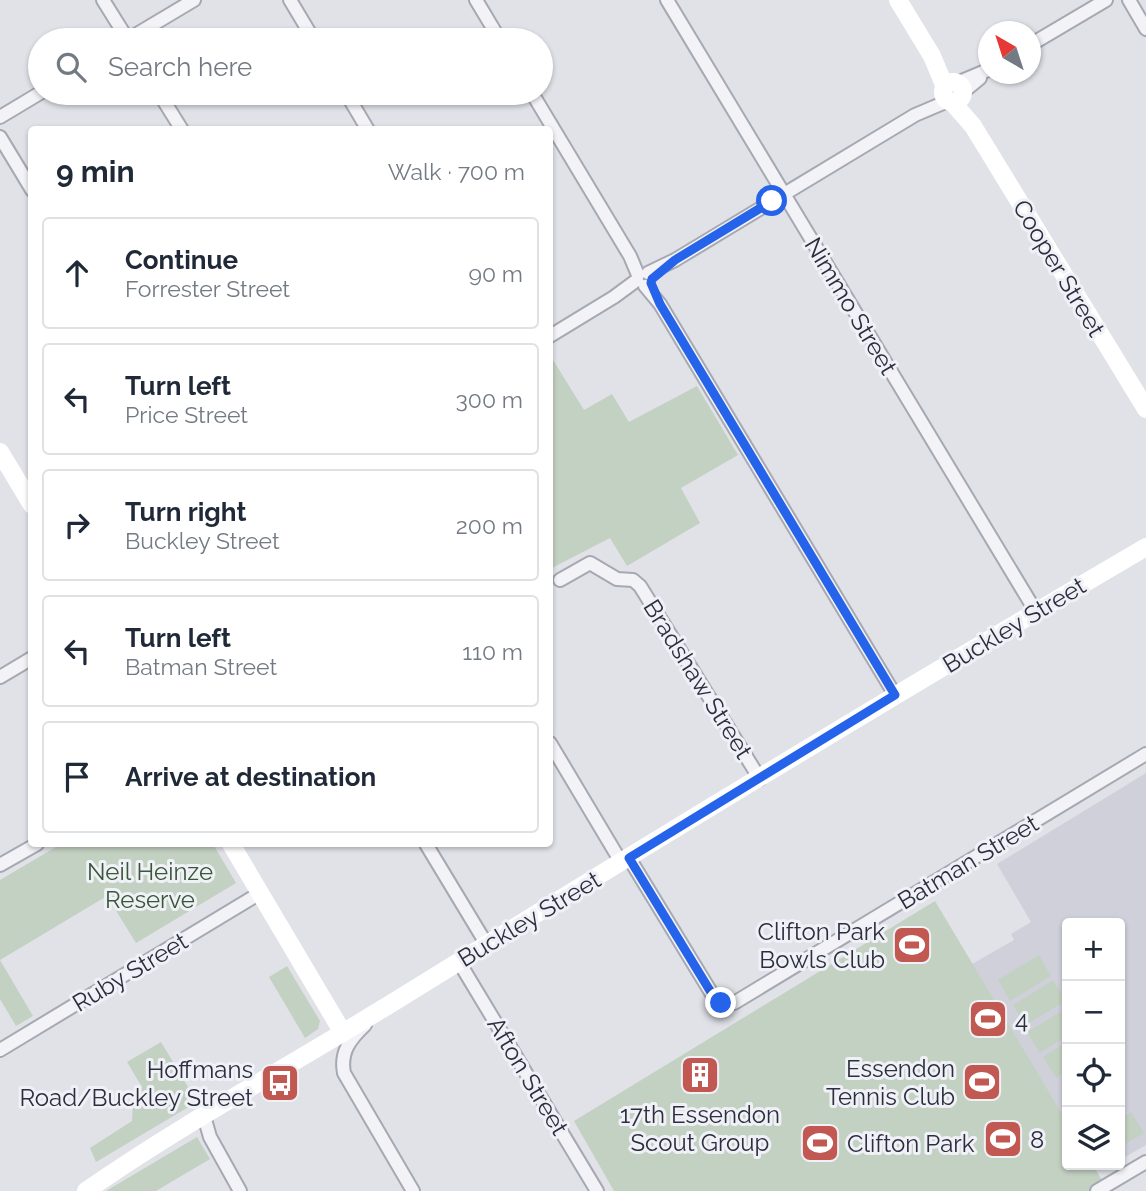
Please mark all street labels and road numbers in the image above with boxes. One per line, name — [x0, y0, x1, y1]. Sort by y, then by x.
street label: Cooper Street — [1007, 194, 1111, 342]
street label: Nimmo Street — [799, 232, 903, 380]
street label: Buckley Street — [937, 571, 1091, 679]
street label: Bradshaw Street — [637, 594, 759, 764]
street label: Batman Street — [892, 809, 1044, 915]
street label: Buckley Street — [452, 865, 606, 973]
street label: Ruby Street — [67, 926, 193, 1018]
street label: Afton Street — [481, 1012, 575, 1140]

